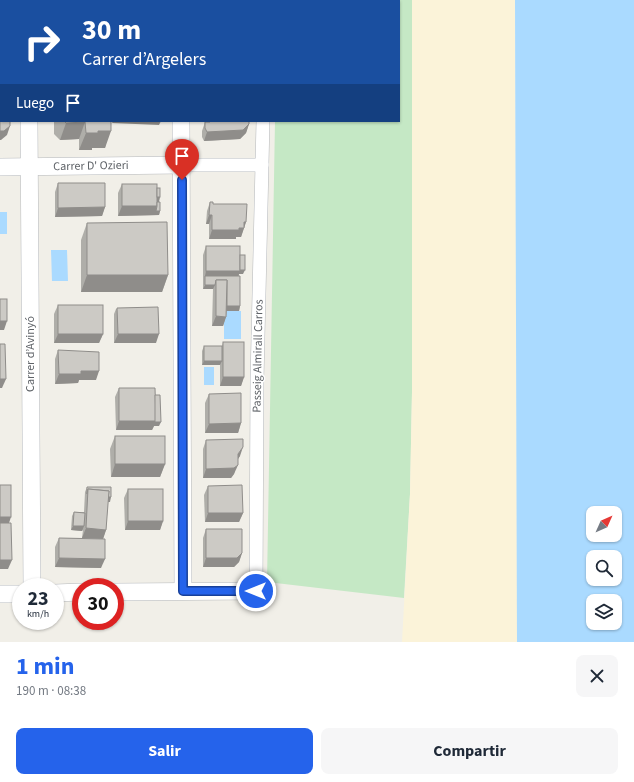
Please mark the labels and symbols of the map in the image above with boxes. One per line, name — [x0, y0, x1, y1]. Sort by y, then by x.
pin — [165, 139, 199, 180]
street label: Carrer D' Ozieri — [53, 157, 129, 175]
street label: Passeig Almirall Carros — [249, 299, 267, 413]
street label: Carrer d’Avinyó — [22, 316, 39, 392]
north arrow — [586, 506, 622, 542]
position arrow — [235, 570, 277, 612]
speed limit sign: 30 — [72, 578, 124, 630]

